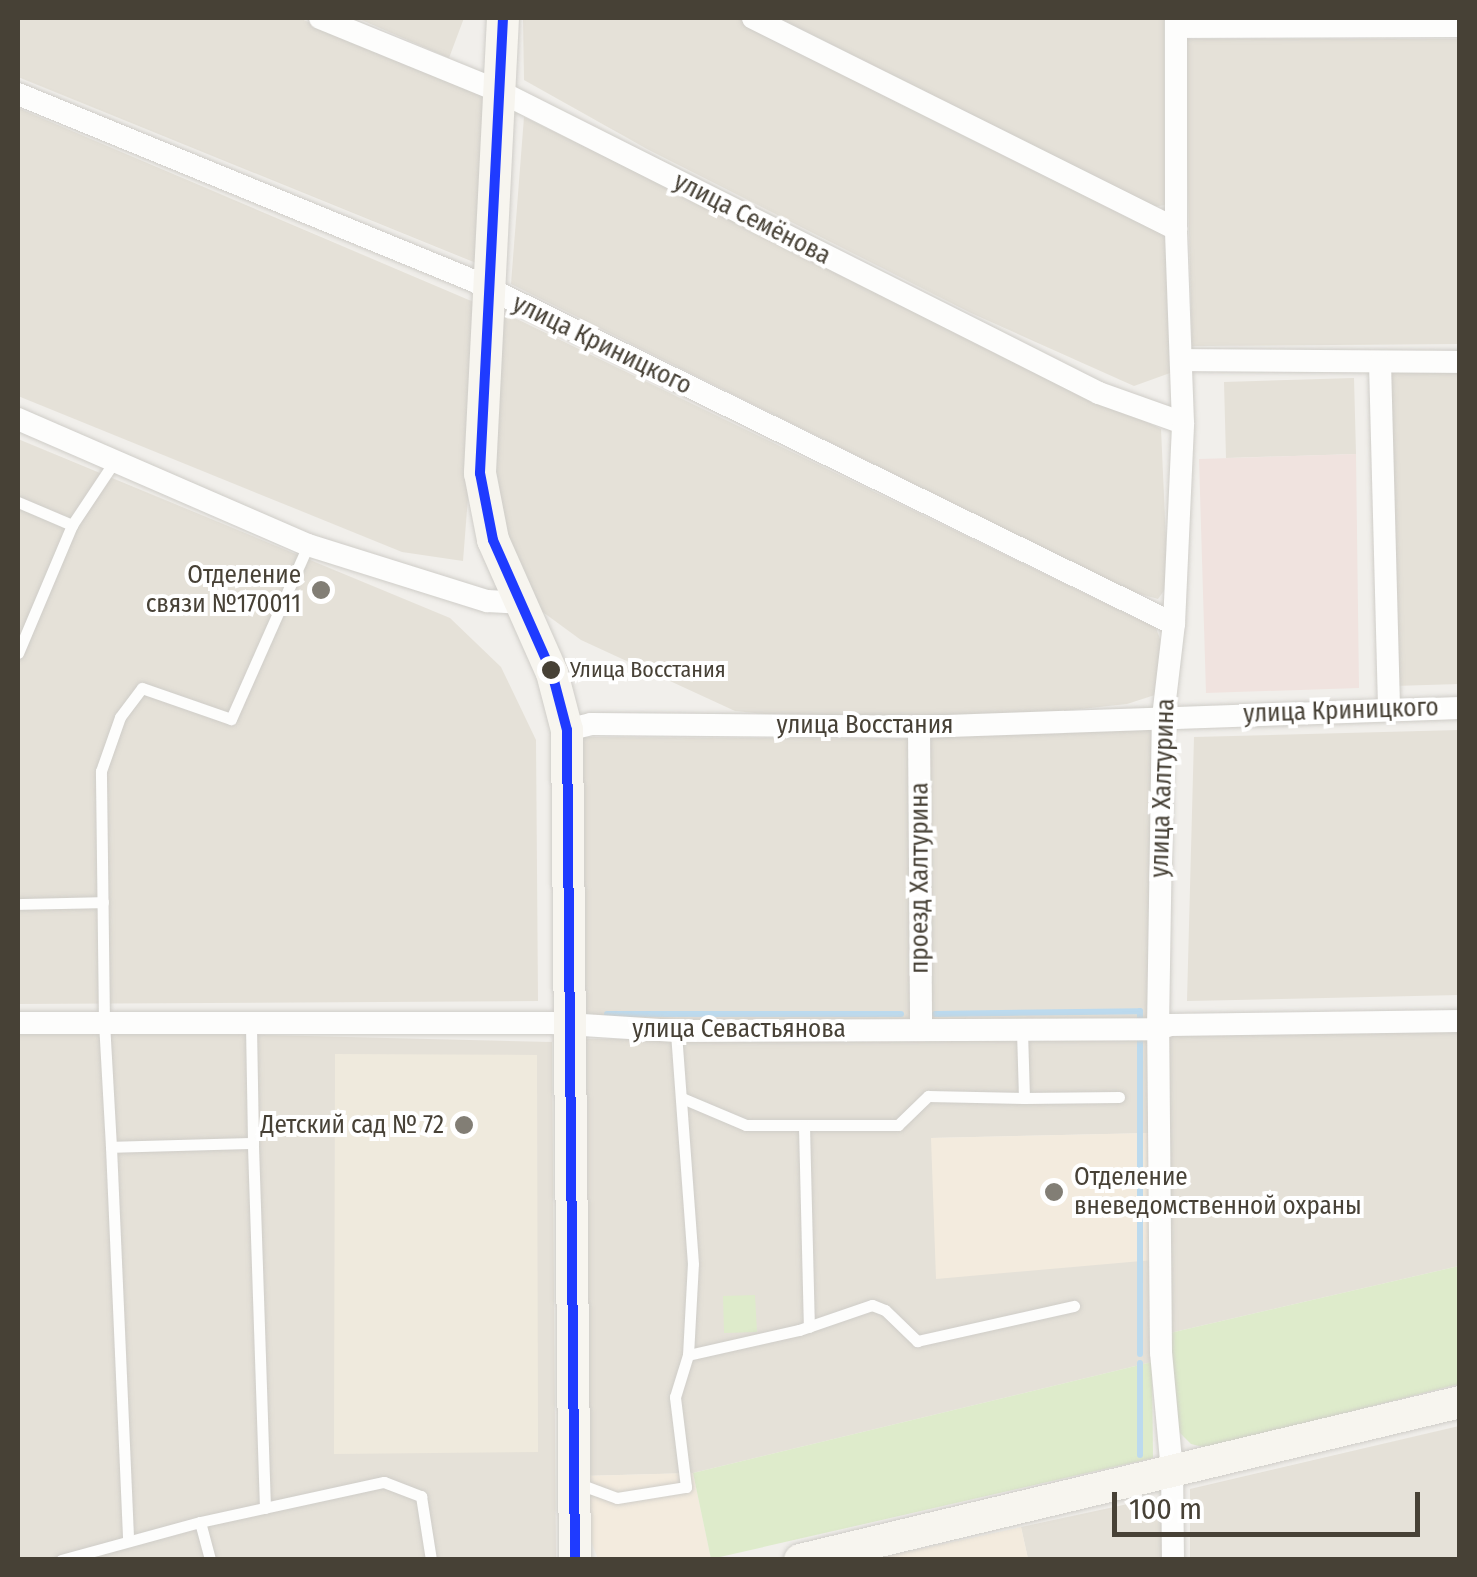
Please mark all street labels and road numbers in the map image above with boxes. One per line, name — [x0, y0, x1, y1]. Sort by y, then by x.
street label: улица Семёнова — [669, 167, 835, 271]
street label: улица Криницкого — [508, 289, 696, 401]
street label: улица Криницкого — [1243, 693, 1439, 729]
street label: улица Халтурина — [1145, 698, 1181, 878]
street label: улица Восстания — [777, 710, 953, 740]
street label: проезд Халтурина — [905, 782, 935, 974]
street label: улица Севастьянова — [632, 1014, 846, 1044]

